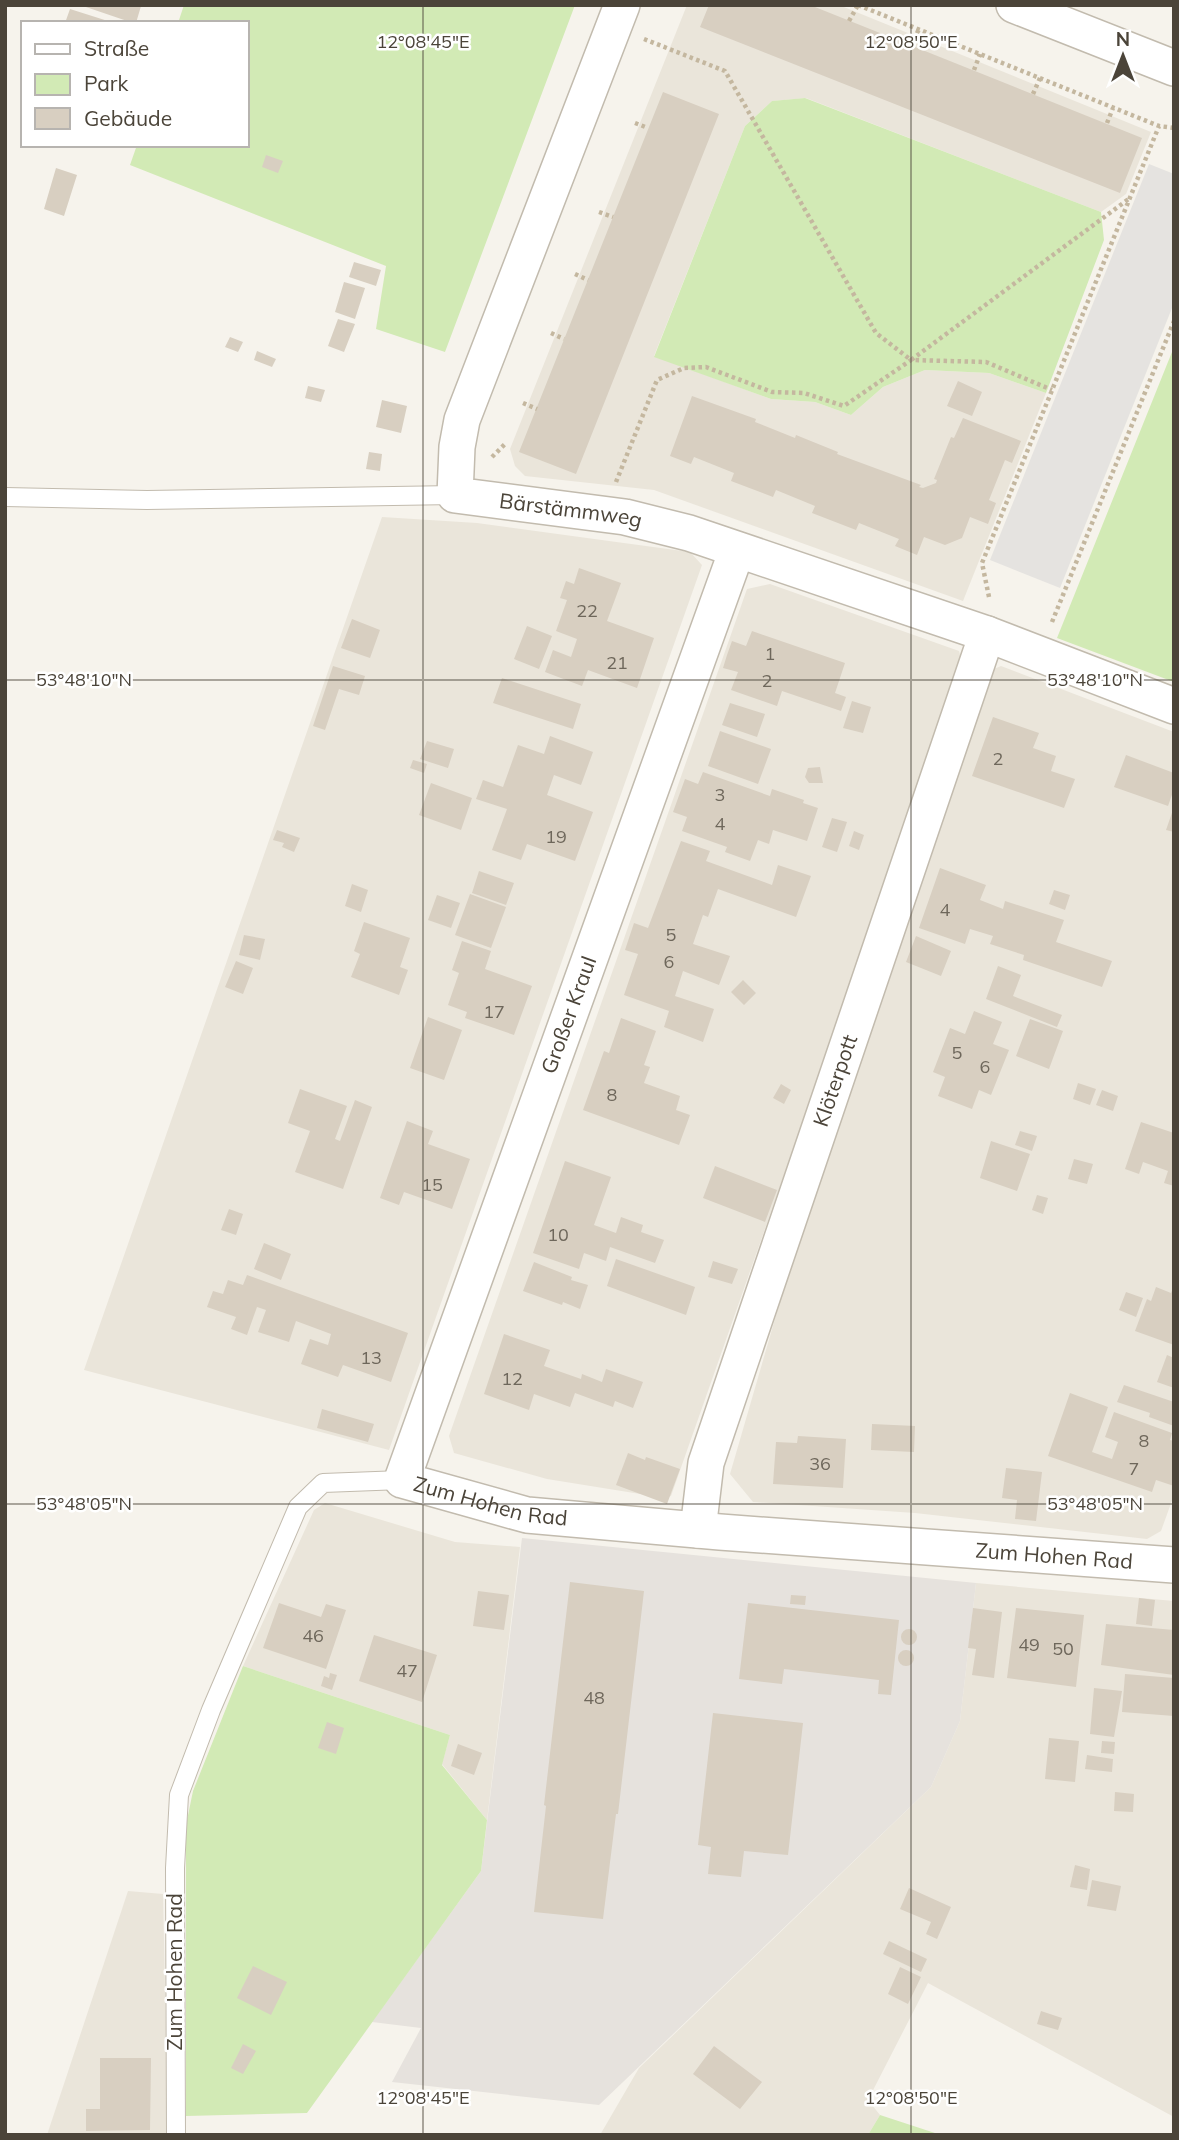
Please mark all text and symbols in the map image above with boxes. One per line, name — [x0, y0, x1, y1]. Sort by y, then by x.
legend — [21, 21, 248, 147]
north arrow — [1088, 21, 1158, 91]
text: N — [1116, 27, 1130, 51]
text: 12°08'45"E — [376, 30, 470, 53]
text: 12°08'50"E — [864, 30, 958, 53]
text: Straße — [84, 35, 149, 61]
text: Park — [84, 70, 128, 96]
text: Gebäude — [84, 105, 172, 131]
street label: Bärstämmweg — [498, 487, 645, 533]
house number: 22 — [576, 599, 598, 622]
house number: 1 — [765, 642, 775, 665]
house number: 21 — [606, 651, 628, 674]
text: 53°48'10"N — [36, 668, 132, 691]
text: 53°48'10"N — [1047, 668, 1143, 691]
house number: 2 — [762, 669, 772, 692]
house number: 2 — [993, 747, 1003, 770]
house number: 3 — [715, 783, 725, 806]
house number: 4 — [715, 812, 726, 835]
house number: 19 — [545, 825, 567, 848]
house number: 4 — [940, 898, 951, 921]
house number: 5 — [666, 923, 677, 946]
house number: 6 — [664, 950, 674, 973]
street label: Großer Kraul — [535, 952, 601, 1077]
house number: 17 — [483, 1000, 505, 1023]
street label: Klöterpott — [807, 1031, 862, 1130]
house number: 5 — [952, 1041, 963, 1064]
house number: 6 — [980, 1055, 990, 1078]
house number: 8 — [607, 1083, 617, 1106]
house number: 15 — [421, 1173, 443, 1196]
house number: 10 — [547, 1223, 569, 1246]
house number: 13 — [360, 1346, 382, 1369]
house number: 12 — [501, 1367, 523, 1390]
house number: 8 — [1139, 1429, 1149, 1452]
house number: 36 — [809, 1452, 831, 1475]
house number: 7 — [1129, 1457, 1139, 1480]
street label: Zum Hohen Rad — [411, 1470, 569, 1531]
text: 53°48'05"N — [36, 1492, 132, 1515]
text: 53°48'05"N — [1047, 1492, 1143, 1515]
street label: Zum Hohen Rad — [975, 1537, 1134, 1574]
house number: 46 — [302, 1624, 324, 1647]
house number: 49 — [1018, 1633, 1040, 1656]
house number: 50 — [1052, 1637, 1074, 1660]
house number: 47 — [396, 1659, 418, 1682]
house number: 48 — [583, 1686, 605, 1709]
street label: Zum Hohen Rad — [161, 1893, 187, 2051]
text: 12°08'45"E — [376, 2086, 470, 2109]
text: 12°08'50"E — [864, 2086, 958, 2109]

